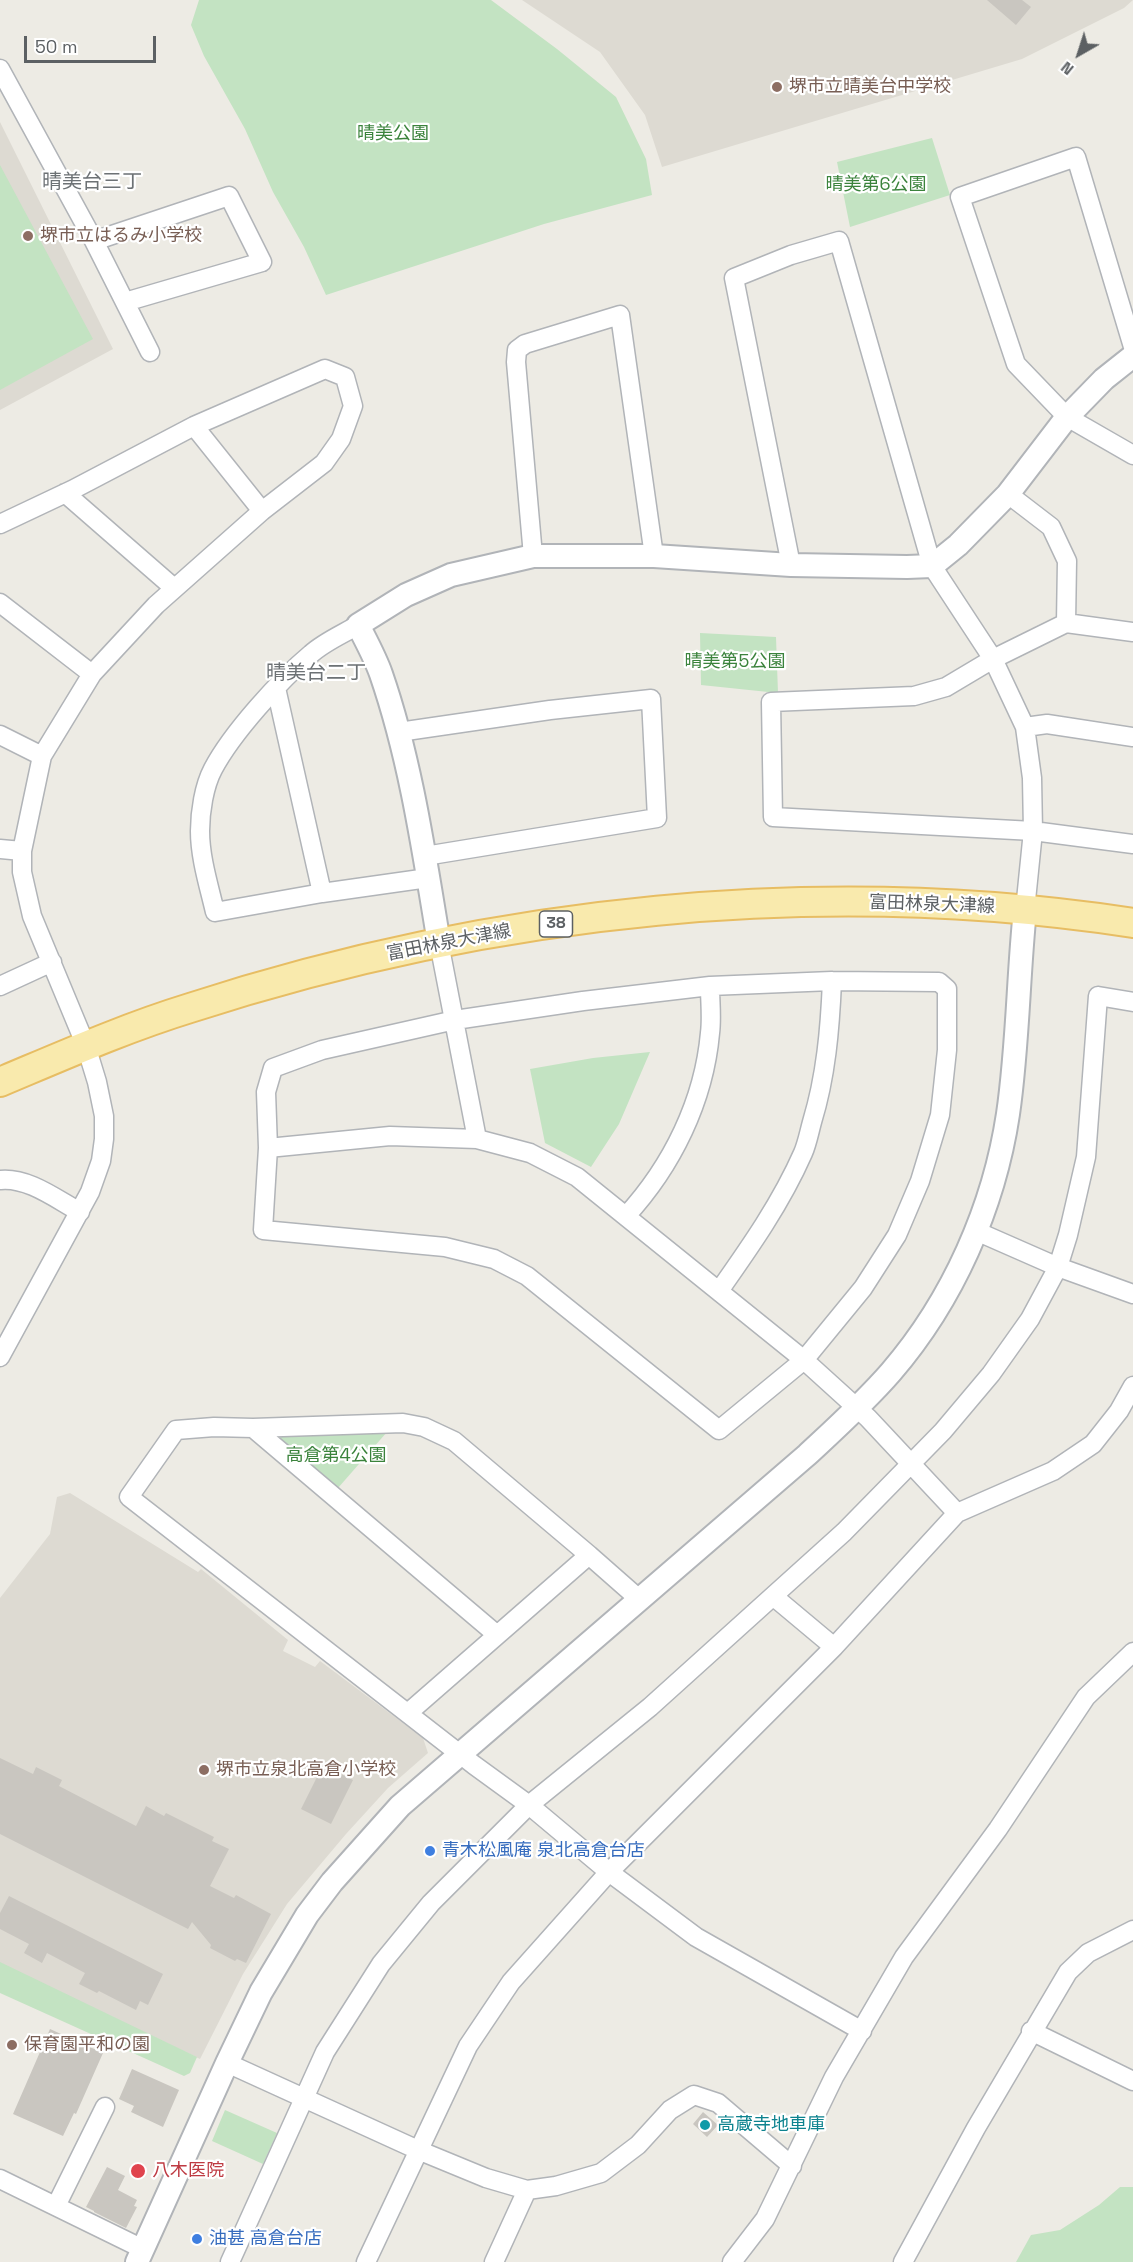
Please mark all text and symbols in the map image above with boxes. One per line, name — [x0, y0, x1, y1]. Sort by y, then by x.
scale bar — [27, 24, 159, 62]
north arrow — [1049, 24, 1109, 84]
text: 50 m — [35, 35, 77, 58]
text: N — [1057, 57, 1078, 80]
place label: 堺市立晴美台中学校 — [789, 76, 951, 98]
marker: 堺市立晴美台中学校 — [770, 80, 784, 94]
park label: 晴美公園 — [357, 123, 429, 145]
district label: 晴美台三丁 — [42, 171, 142, 195]
park label: 晴美第6公園 — [825, 174, 927, 196]
place label: 堺市立はるみ小学校 — [40, 225, 202, 247]
marker: 堺市立はるみ小学校 — [21, 229, 35, 243]
park label: 晴美第5公園 — [685, 651, 785, 673]
district label: 晴美台二丁 — [266, 662, 366, 686]
street label: 富田林泉大津線 — [869, 892, 995, 918]
road number: 38 — [540, 911, 572, 937]
street label: 富田林泉大津線 — [385, 920, 513, 966]
park label: 高倉第4公園 — [285, 1445, 387, 1467]
place label: 堺市立泉北高倉小学校 — [216, 1759, 396, 1781]
marker: 堺市立泉北高倉小学校 — [197, 1763, 211, 1777]
place label: 青木松風庵 泉北高倉台店 — [442, 1840, 645, 1862]
marker: 青木松風庵 泉北高倉台店 — [423, 1844, 437, 1858]
place label: 保育園平和の園 — [24, 2034, 150, 2056]
marker: 保育園平和の園 — [5, 2038, 19, 2052]
place label: 高蔵寺地車庫 — [717, 2114, 825, 2136]
marker: 高蔵寺地車庫 — [698, 2118, 712, 2132]
place label: 八木医院 — [152, 2160, 224, 2182]
marker: 八木医院 — [129, 2162, 147, 2180]
place label: 油甚 高倉台店 — [209, 2228, 322, 2250]
marker: 油甚 高倉台店 — [190, 2232, 204, 2246]

